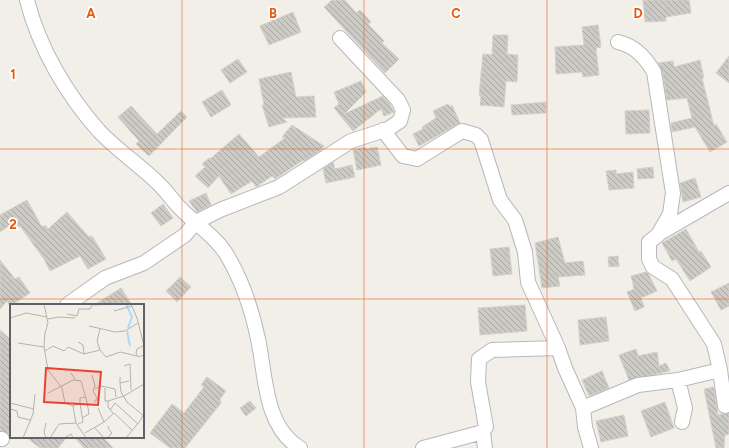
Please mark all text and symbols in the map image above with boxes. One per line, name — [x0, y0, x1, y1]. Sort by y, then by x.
text: A — [86, 6, 96, 21]
text: B — [269, 6, 277, 21]
text: C — [451, 6, 461, 21]
text: D — [633, 6, 643, 21]
text: 1 — [10, 67, 16, 82]
text: 2 — [9, 217, 17, 232]
inset map — [10, 304, 144, 438]

